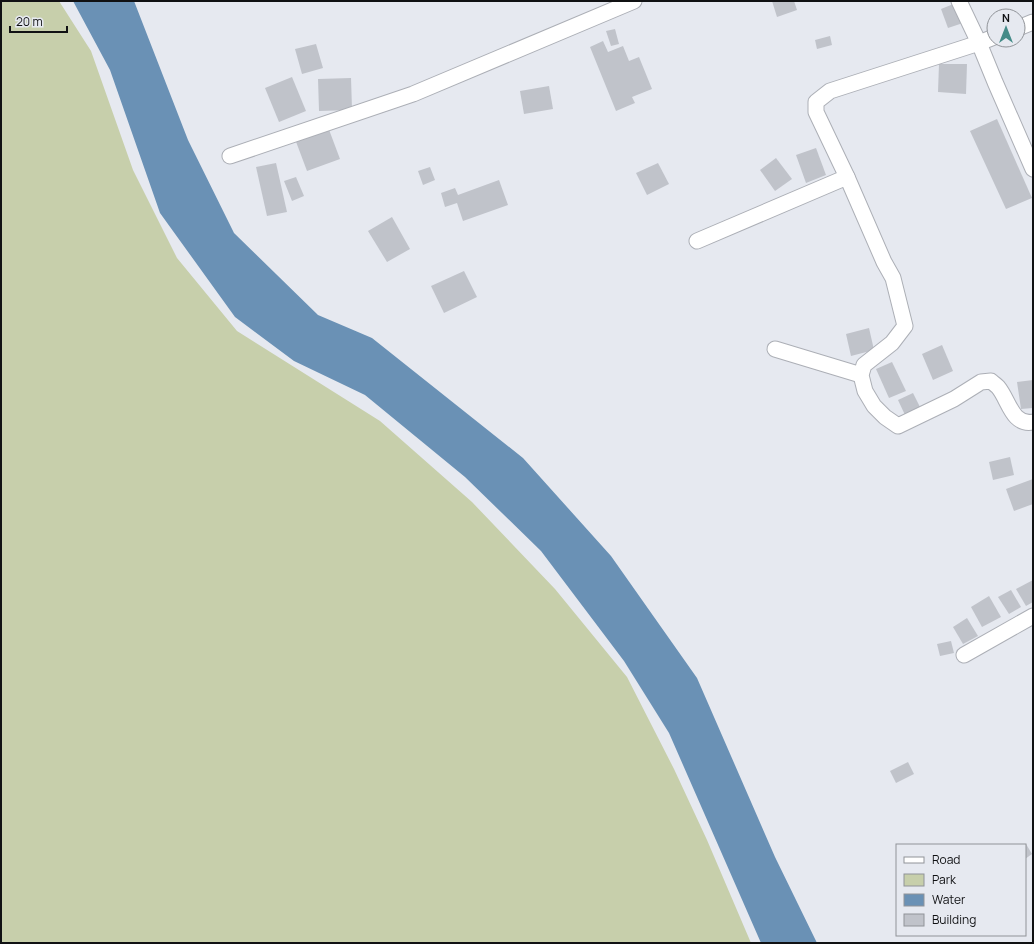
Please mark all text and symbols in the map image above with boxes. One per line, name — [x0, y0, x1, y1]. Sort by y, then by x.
scale bar — [10, 8, 67, 34]
north arrow — [986, 8, 1026, 48]
text: N — [1002, 10, 1010, 25]
text: 20 m — [16, 13, 43, 30]
legend — [896, 844, 1026, 936]
text: Road — [932, 851, 960, 868]
text: Park — [932, 871, 957, 888]
text: Water — [932, 891, 966, 908]
text: Building — [932, 911, 976, 928]

